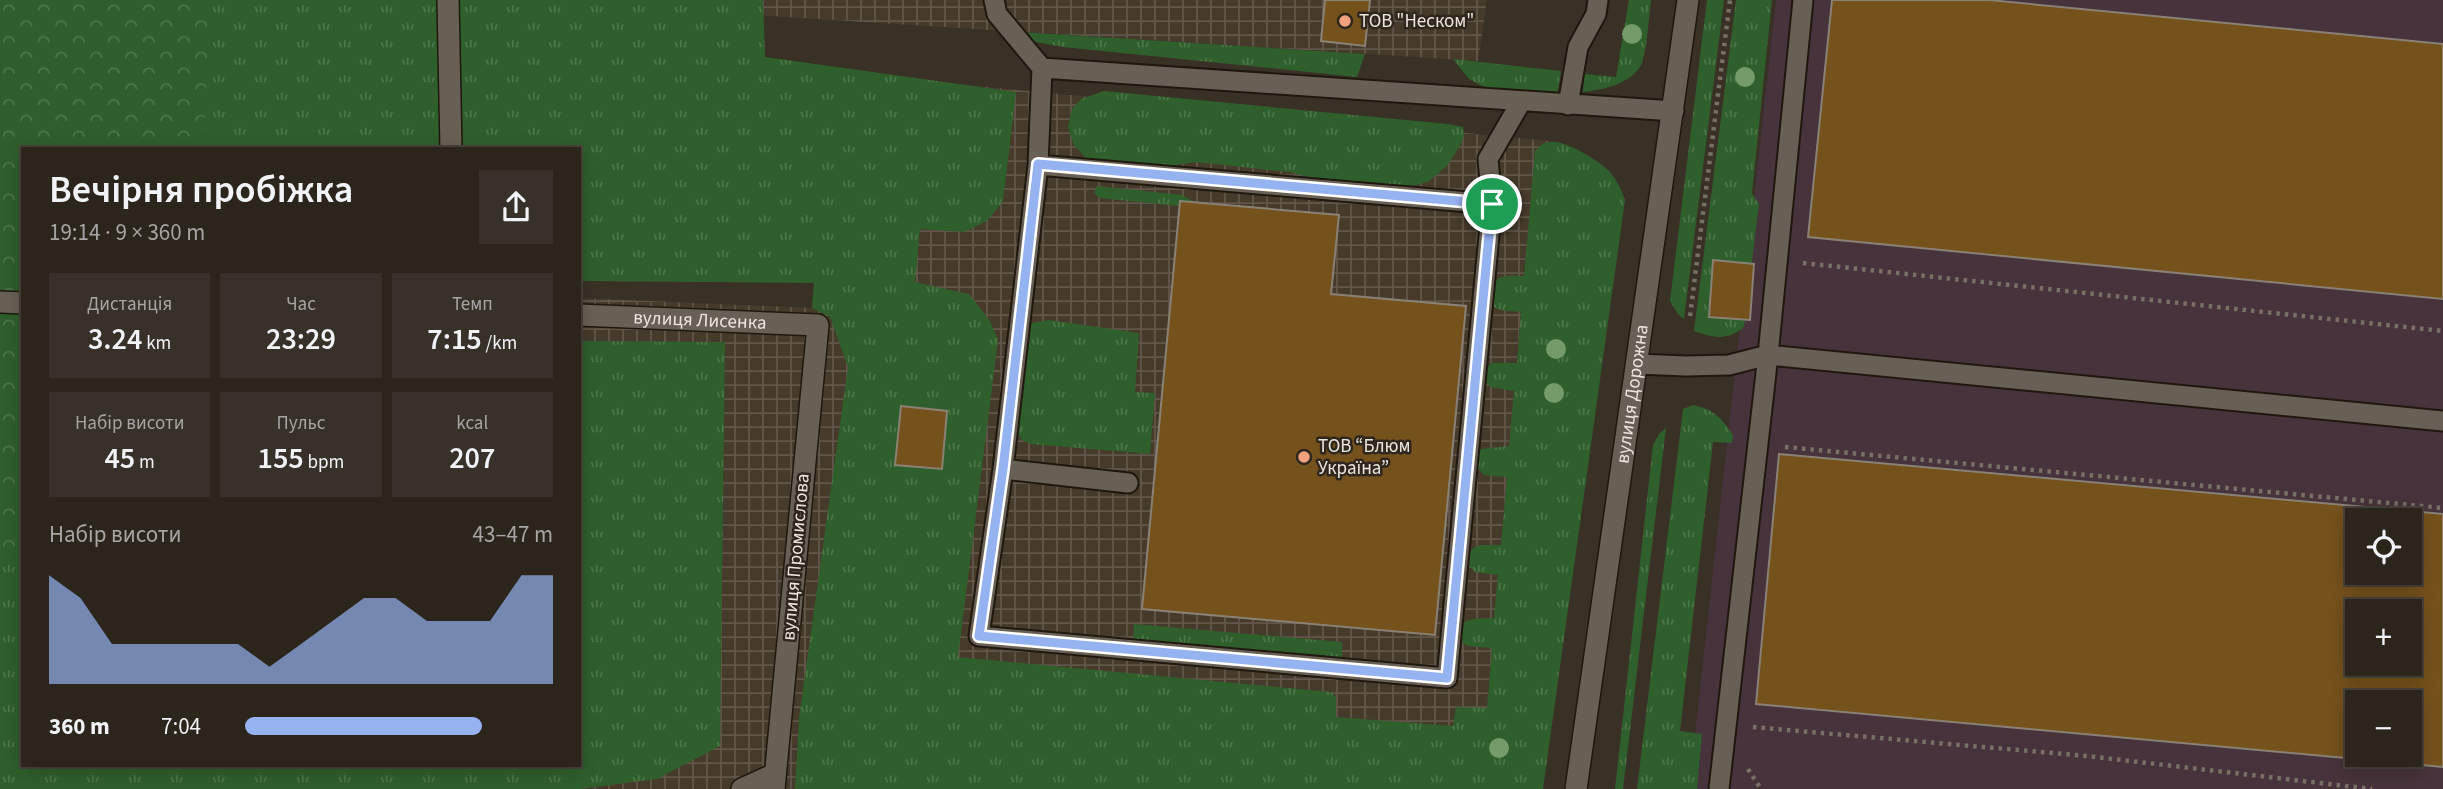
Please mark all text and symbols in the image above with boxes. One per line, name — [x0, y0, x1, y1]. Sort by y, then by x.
place label: ТОВ "Неском" — [1359, 8, 1474, 35]
marker: ТОВ "Неском" — [1337, 13, 1353, 29]
text: Вечірня пробіжка — [49, 163, 353, 217]
button: share — [479, 170, 553, 244]
pin — [1462, 174, 1522, 234]
icon: arrive — [1473, 185, 1511, 223]
text: 19:14 · 9 × 360 m — [49, 216, 205, 249]
text: Дистанція — [87, 291, 172, 318]
text: Час — [286, 291, 316, 318]
text: Темп — [452, 291, 493, 318]
street label: вулиця Лисенка — [633, 304, 767, 336]
text: 3.24 — [88, 318, 142, 361]
text: 23:29 — [266, 318, 336, 361]
text: 7:15 — [427, 318, 482, 361]
street label: вулиця Дорожна — [1609, 323, 1655, 465]
text: km — [142, 330, 171, 357]
text: /km — [482, 330, 517, 357]
text: Набір висоти — [75, 410, 184, 437]
text: Пульс — [276, 410, 326, 437]
text: kcal — [456, 410, 488, 437]
place label: ТОВ “Блюм Україна” — [1318, 433, 1411, 482]
text: 45 — [104, 437, 135, 480]
text: 155 — [258, 437, 304, 480]
text: 207 — [449, 437, 495, 480]
text: m — [135, 449, 155, 476]
text: bpm — [304, 449, 344, 476]
marker: ТОВ “Блюм Україна” — [1296, 449, 1312, 465]
street label: вулиця Промислова — [775, 472, 817, 642]
map controls — [2345, 508, 2422, 767]
button: locate — [2345, 508, 2422, 585]
text: Набір висоти — [49, 518, 181, 551]
text: 43–47 m — [473, 518, 553, 551]
button: + — [2345, 599, 2422, 676]
button: − — [2345, 690, 2422, 767]
text: 360 m — [49, 710, 110, 743]
text: 7:04 — [161, 710, 201, 743]

